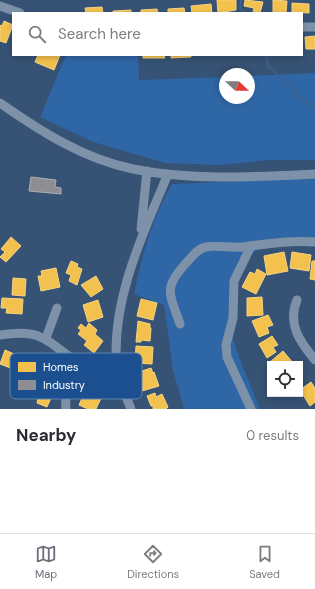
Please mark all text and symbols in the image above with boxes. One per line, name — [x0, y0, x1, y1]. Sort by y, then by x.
search box — [12, 12, 303, 56]
icon: search — [26, 23, 48, 45]
text: Search here — [58, 24, 141, 44]
north arrow — [219, 68, 255, 104]
legend — [10, 353, 142, 399]
text: Homes — [43, 360, 79, 374]
map controls — [267, 361, 303, 397]
button: locate — [267, 361, 303, 397]
text: Industry — [43, 378, 85, 392]
text: Nearby — [16, 424, 76, 446]
text: 0 results — [246, 427, 299, 444]
tab: Map — [35, 543, 57, 581]
tab: Directions — [127, 543, 179, 581]
tab: Saved — [249, 543, 280, 581]

